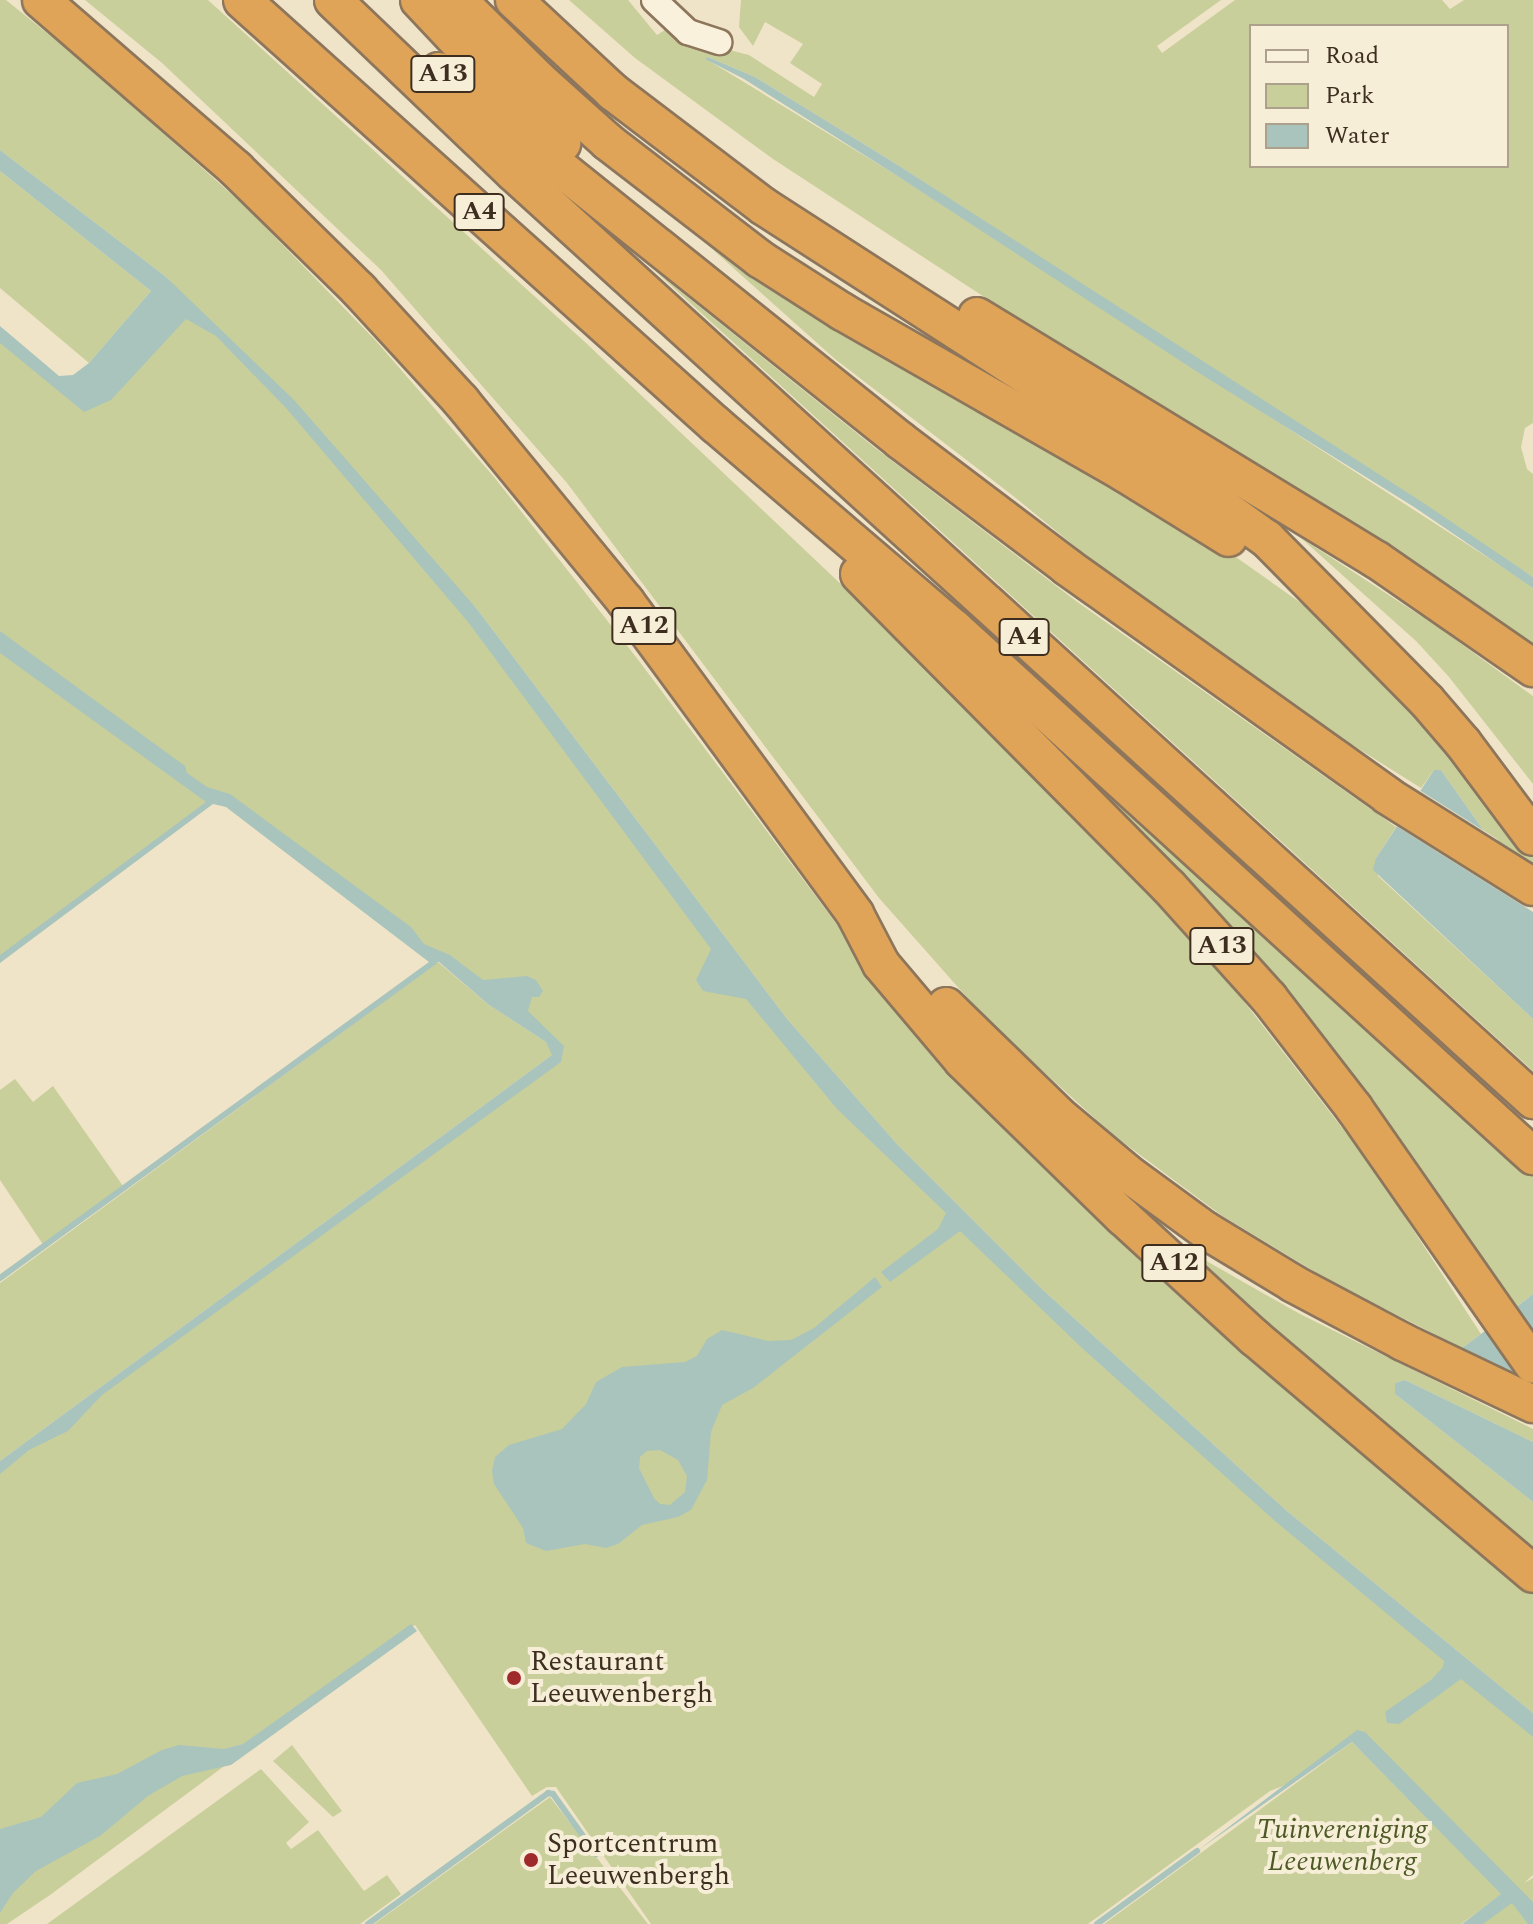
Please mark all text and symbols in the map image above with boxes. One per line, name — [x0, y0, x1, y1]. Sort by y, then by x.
legend — [1249, 24, 1509, 168]
text: Road — [1325, 38, 1379, 74]
road number: A13 — [409, 52, 477, 96]
text: Park — [1325, 78, 1375, 114]
text: Water — [1325, 118, 1389, 154]
road number: A4 — [453, 190, 505, 234]
road number: A12 — [610, 604, 678, 648]
road number: A4 — [998, 615, 1050, 659]
road number: A13 — [1188, 924, 1256, 968]
road number: A12 — [1140, 1241, 1208, 1285]
place label: Restaurant Leeuwenbergh — [530, 1645, 713, 1711]
marker: Restaurant Leeuwenbergh — [505, 1669, 523, 1687]
park label: Tuinvereniging Leeuwenberg — [1257, 1813, 1427, 1879]
place label: Sportcentrum Leeuwenbergh — [547, 1827, 730, 1893]
marker: Sportcentrum Leeuwenbergh — [522, 1851, 540, 1869]

